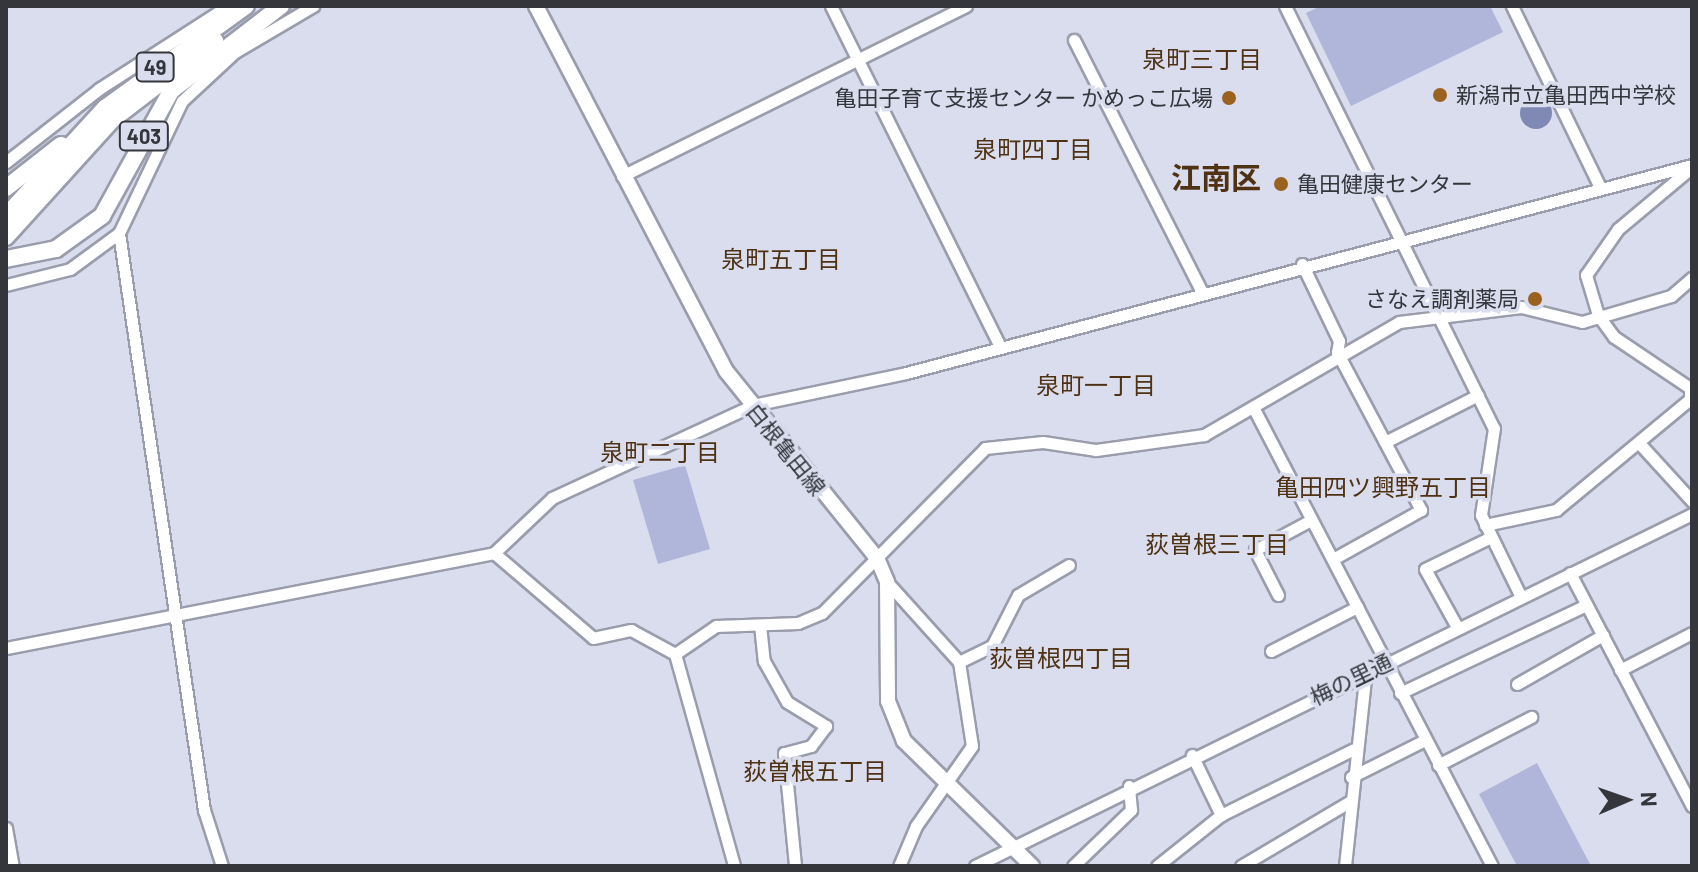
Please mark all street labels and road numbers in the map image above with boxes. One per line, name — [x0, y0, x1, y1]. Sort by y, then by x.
road number: 49 — [135, 51, 175, 83]
road number: 403 — [118, 120, 170, 152]
street label: 白根亀田線 — [741, 398, 831, 500]
street label: 梅の里通 — [1306, 648, 1396, 710]

